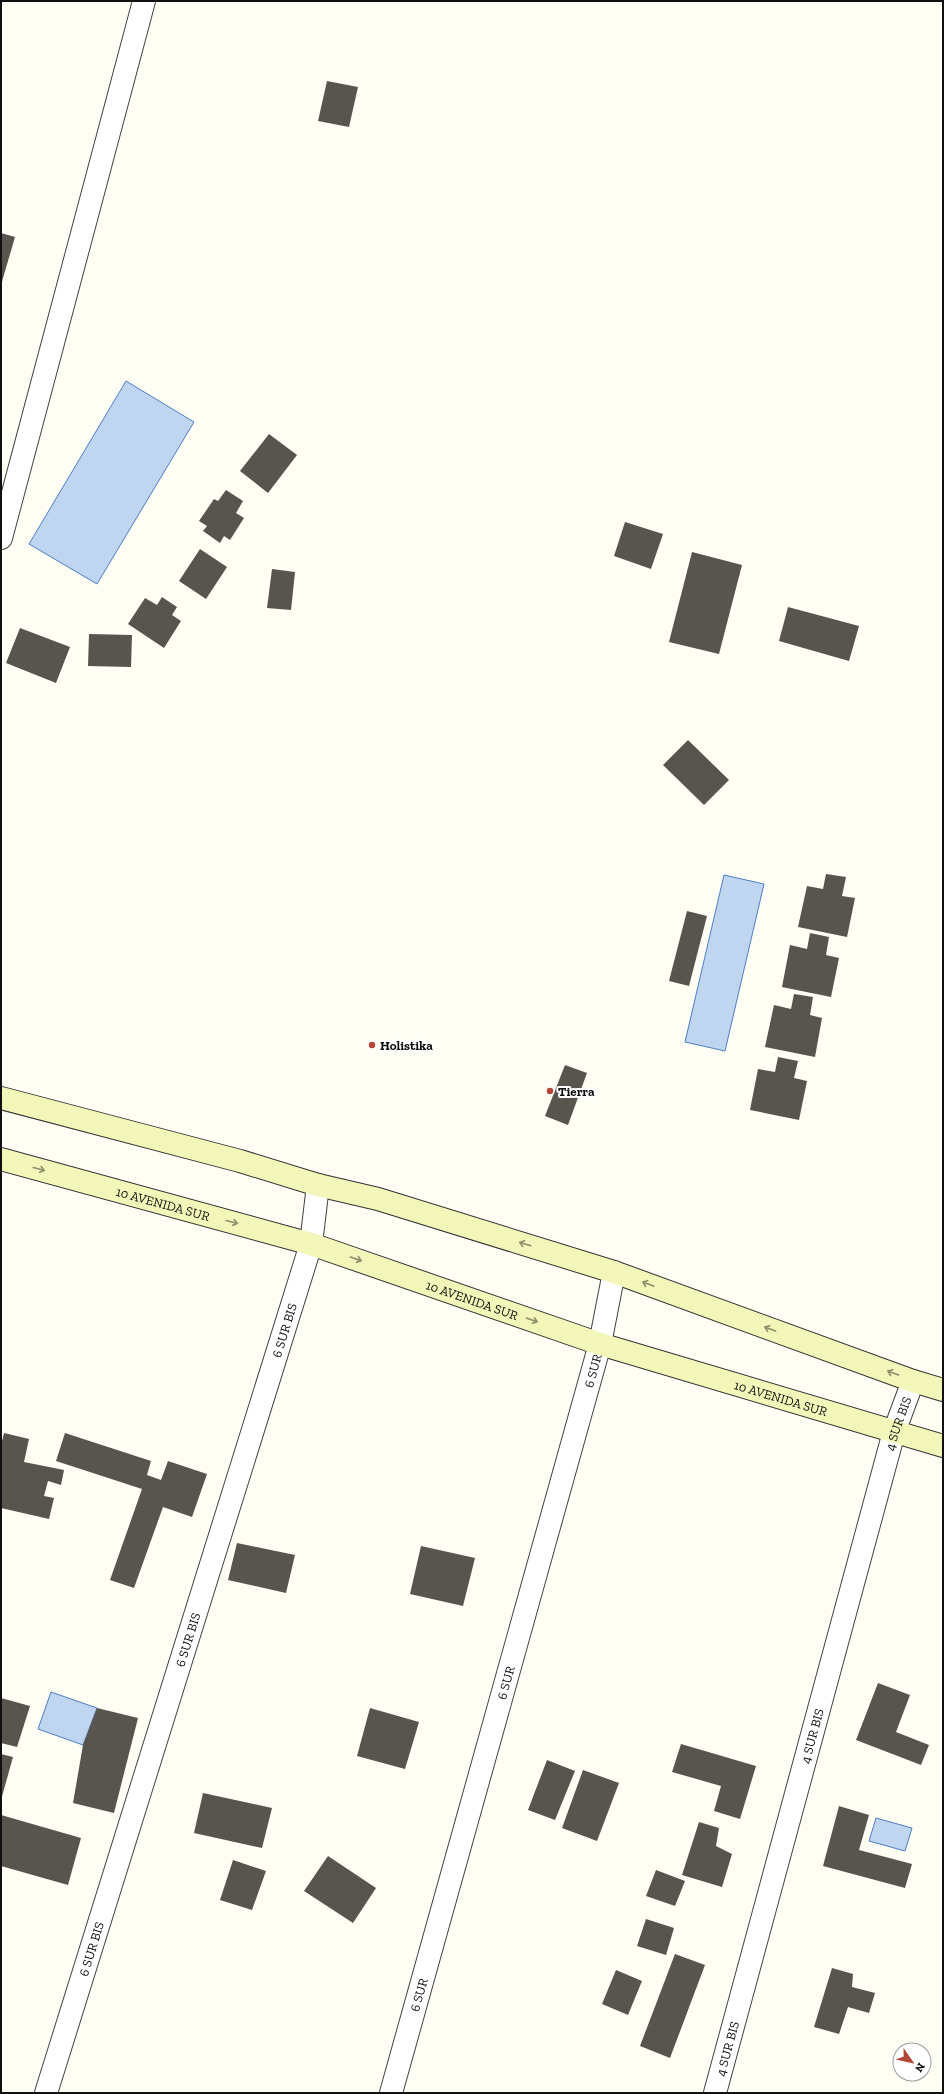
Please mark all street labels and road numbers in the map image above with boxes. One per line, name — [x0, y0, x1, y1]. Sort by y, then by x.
street label: 10 AVENIDA SUR — [114, 1184, 211, 1224]
street label: 10 AVENIDA SUR — [424, 1277, 520, 1323]
street label: 6 SUR BIS — [269, 1301, 300, 1359]
street label: 6 SUR — [581, 1352, 605, 1389]
street label: 10 AVENIDA SUR — [732, 1377, 829, 1419]
street label: 4 SUR BIS — [882, 1395, 915, 1452]
street label: 6 SUR BIS — [172, 1611, 204, 1669]
street label: 6 SUR — [494, 1664, 518, 1701]
street label: 4 SUR BIS — [798, 1707, 827, 1765]
street label: 6 SUR BIS — [76, 1920, 107, 1978]
street label: 6 SUR — [407, 1976, 431, 2013]
street label: 4 SUR BIS — [713, 2020, 742, 2078]

